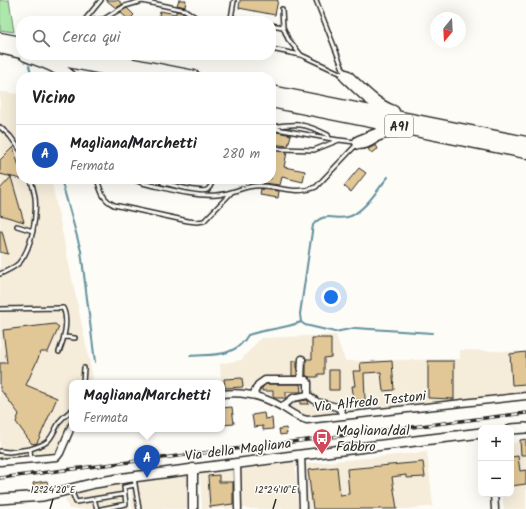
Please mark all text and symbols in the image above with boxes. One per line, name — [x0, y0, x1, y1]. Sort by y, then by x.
north arrow — [430, 12, 466, 48]
search box — [16, 16, 276, 60]
text: Cerca qui — [62, 26, 120, 50]
icon: search — [30, 27, 52, 49]
text: Vicino — [32, 85, 75, 112]
road number: A91 — [385, 115, 413, 137]
text: Magliana/Marchetti — [70, 132, 197, 156]
text: A — [41, 144, 49, 165]
text: 280 m — [223, 144, 260, 165]
text: Fermata — [70, 156, 115, 177]
your location — [321, 287, 341, 307]
popup — [69, 380, 225, 432]
text: Magliana/Marchetti — [84, 384, 210, 408]
street label: Via Alfredo Testoni — [313, 385, 428, 419]
text: Fermata — [84, 408, 128, 429]
place label: Magliana/dal Fabbro — [336, 420, 410, 458]
map controls — [478, 425, 514, 497]
button: + — [478, 425, 514, 461]
bus stop icon: Magliana/dal Fabbro — [311, 427, 333, 455]
street label: Via della Magliana — [184, 433, 293, 467]
pin: A — [134, 445, 160, 478]
button: − — [478, 461, 514, 497]
text: 12°24'20"E — [30, 482, 77, 498]
text: 12°24'10"E — [255, 482, 298, 498]

